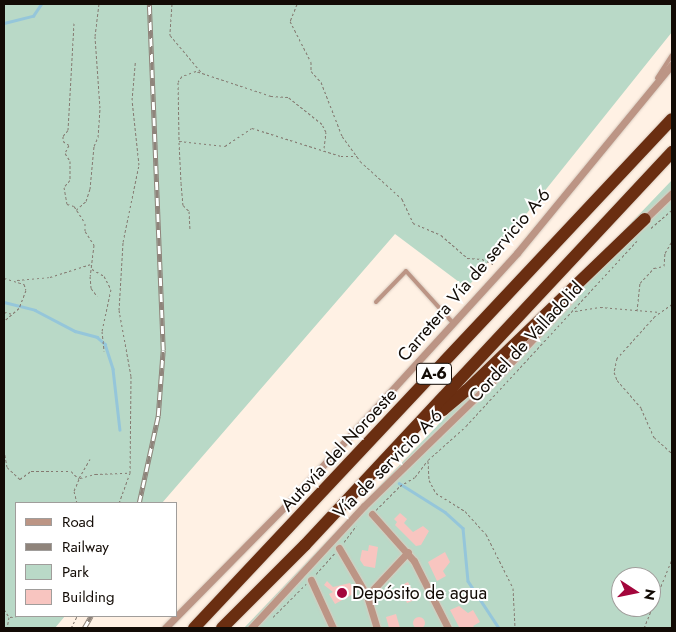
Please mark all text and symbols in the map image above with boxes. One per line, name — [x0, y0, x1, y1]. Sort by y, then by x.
street label: Carretera Vía de servicio A-6 — [393, 184, 555, 366]
street label: Cordel de Valladolid — [465, 277, 587, 407]
road number: A-6 — [415, 360, 453, 388]
street label: Autovía del Noroeste — [276, 384, 402, 516]
street label: Vía de servicio A-6 — [329, 405, 447, 523]
legend — [15, 502, 178, 617]
text: Road — [62, 511, 94, 533]
text: Railway — [62, 536, 109, 558]
text: Park — [62, 561, 89, 583]
north arrow — [611, 567, 661, 617]
place label: Depósito de agua — [352, 582, 487, 604]
text: Building — [62, 586, 114, 608]
marker: Depósito de agua — [336, 587, 348, 599]
text: N — [639, 587, 661, 602]

